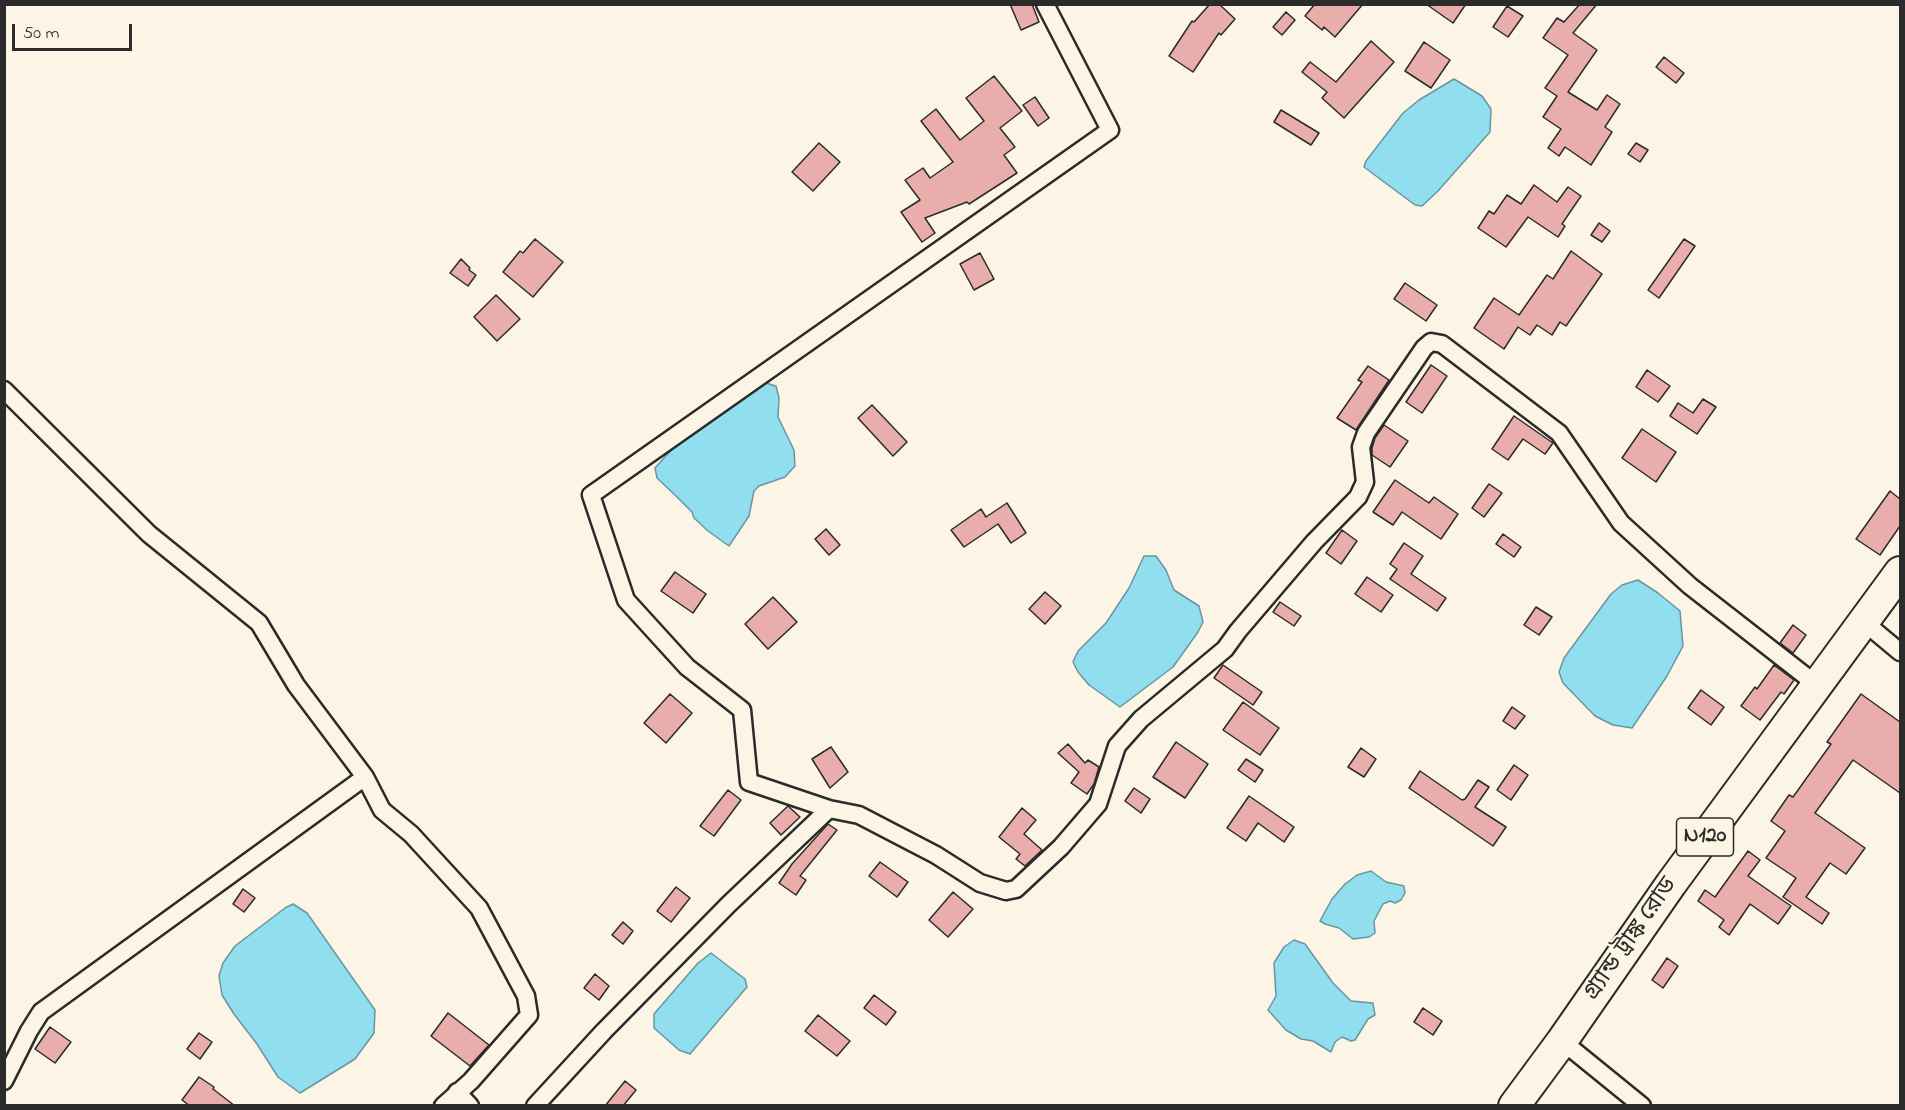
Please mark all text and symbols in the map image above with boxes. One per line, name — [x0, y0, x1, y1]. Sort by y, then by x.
scale bar — [15, 12, 135, 50]
text: 50 m — [23, 21, 60, 47]
road number: N120 — [1676, 818, 1734, 856]
street label: গ্র্যান্ড ট্রাঙ্ক রোড — [1579, 873, 1685, 1007]

